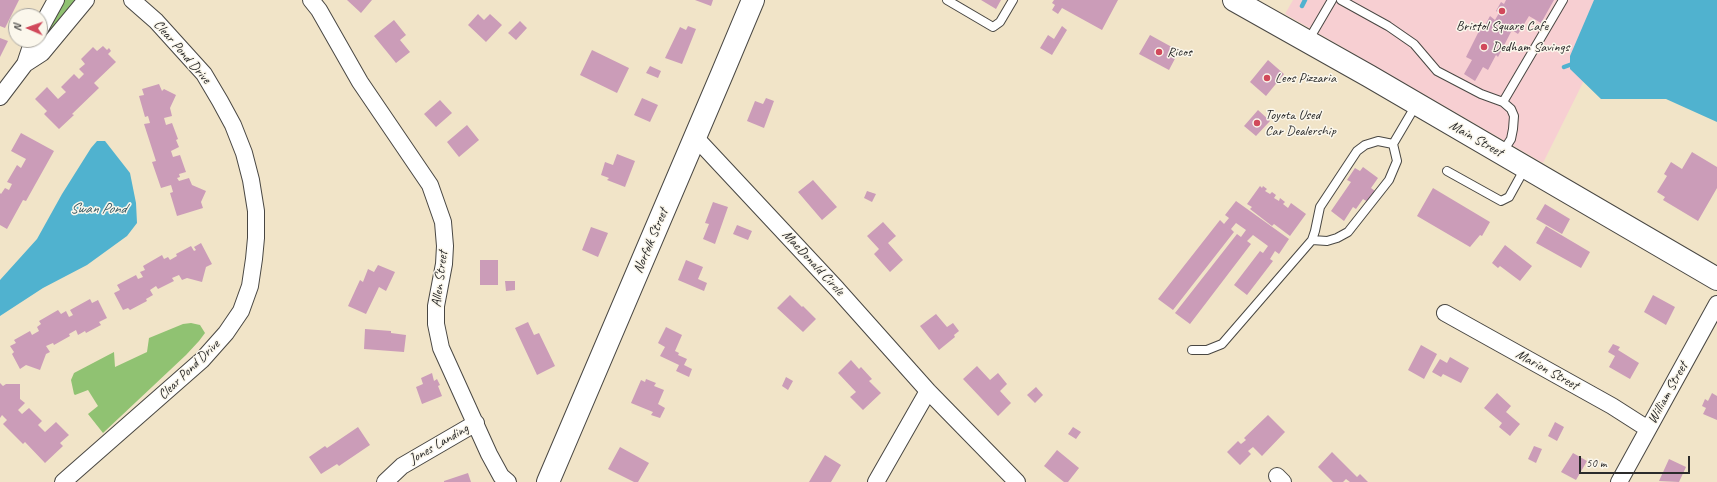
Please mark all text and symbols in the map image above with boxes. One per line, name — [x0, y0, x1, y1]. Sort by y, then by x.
marker: Bristol Square Cafe — [1497, 6, 1507, 16]
north arrow — [8, 8, 48, 48]
street label: Clear Pond Drive — [150, 17, 214, 87]
place label: Bristol Square Cafe — [1456, 18, 1548, 34]
text: N — [10, 24, 24, 31]
place label: Dedham Savings — [1492, 39, 1569, 55]
marker: Dedham Savings — [1479, 42, 1489, 52]
place label: Ricos — [1167, 44, 1192, 60]
marker: Ricos — [1154, 47, 1164, 57]
place label: Leos Pizzaria — [1275, 70, 1336, 86]
marker: Leos Pizzaria — [1262, 73, 1272, 83]
place label: Toyota Used Car Dealership — [1265, 107, 1336, 140]
street label: Main Street — [1446, 117, 1506, 161]
marker: Toyota Used Car Dealership — [1252, 118, 1262, 128]
water label: Swan Pond — [70, 200, 126, 218]
street label: Norfolk Street — [630, 206, 672, 276]
street label: MacDonald Circle — [778, 227, 848, 299]
street label: Allen Street — [428, 250, 452, 308]
street label: Clear Pond Drive — [155, 337, 223, 403]
street label: Marion Street — [1513, 346, 1581, 394]
street label: William Street — [1644, 359, 1692, 427]
street label: Jones Landing — [406, 420, 472, 468]
scale bar — [1581, 448, 1692, 474]
text: 50 m — [1586, 455, 1606, 471]

